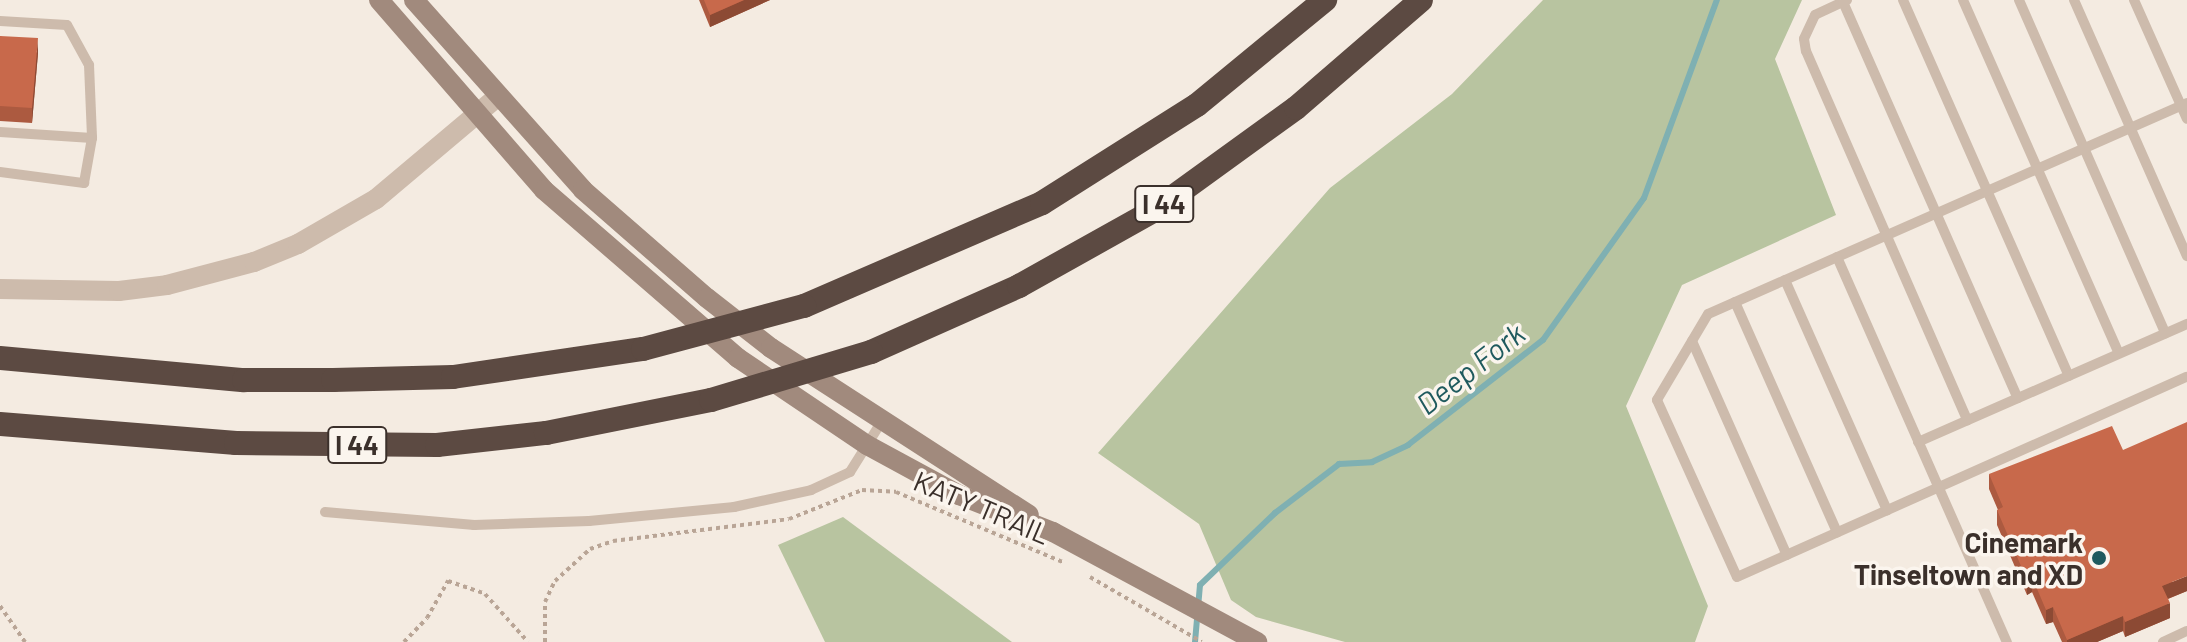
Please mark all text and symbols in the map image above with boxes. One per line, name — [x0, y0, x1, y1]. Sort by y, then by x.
road number: I 44 — [1134, 182, 1194, 226]
water label: Deep Fork — [1409, 315, 1531, 421]
road number: I 44 — [327, 423, 387, 467]
street label: KATY TRAIL — [909, 463, 1055, 551]
place label: Cinemark Tinseltown and XD — [1854, 525, 2083, 591]
marker: Cinemark Tinseltown and XD — [2090, 549, 2108, 567]

